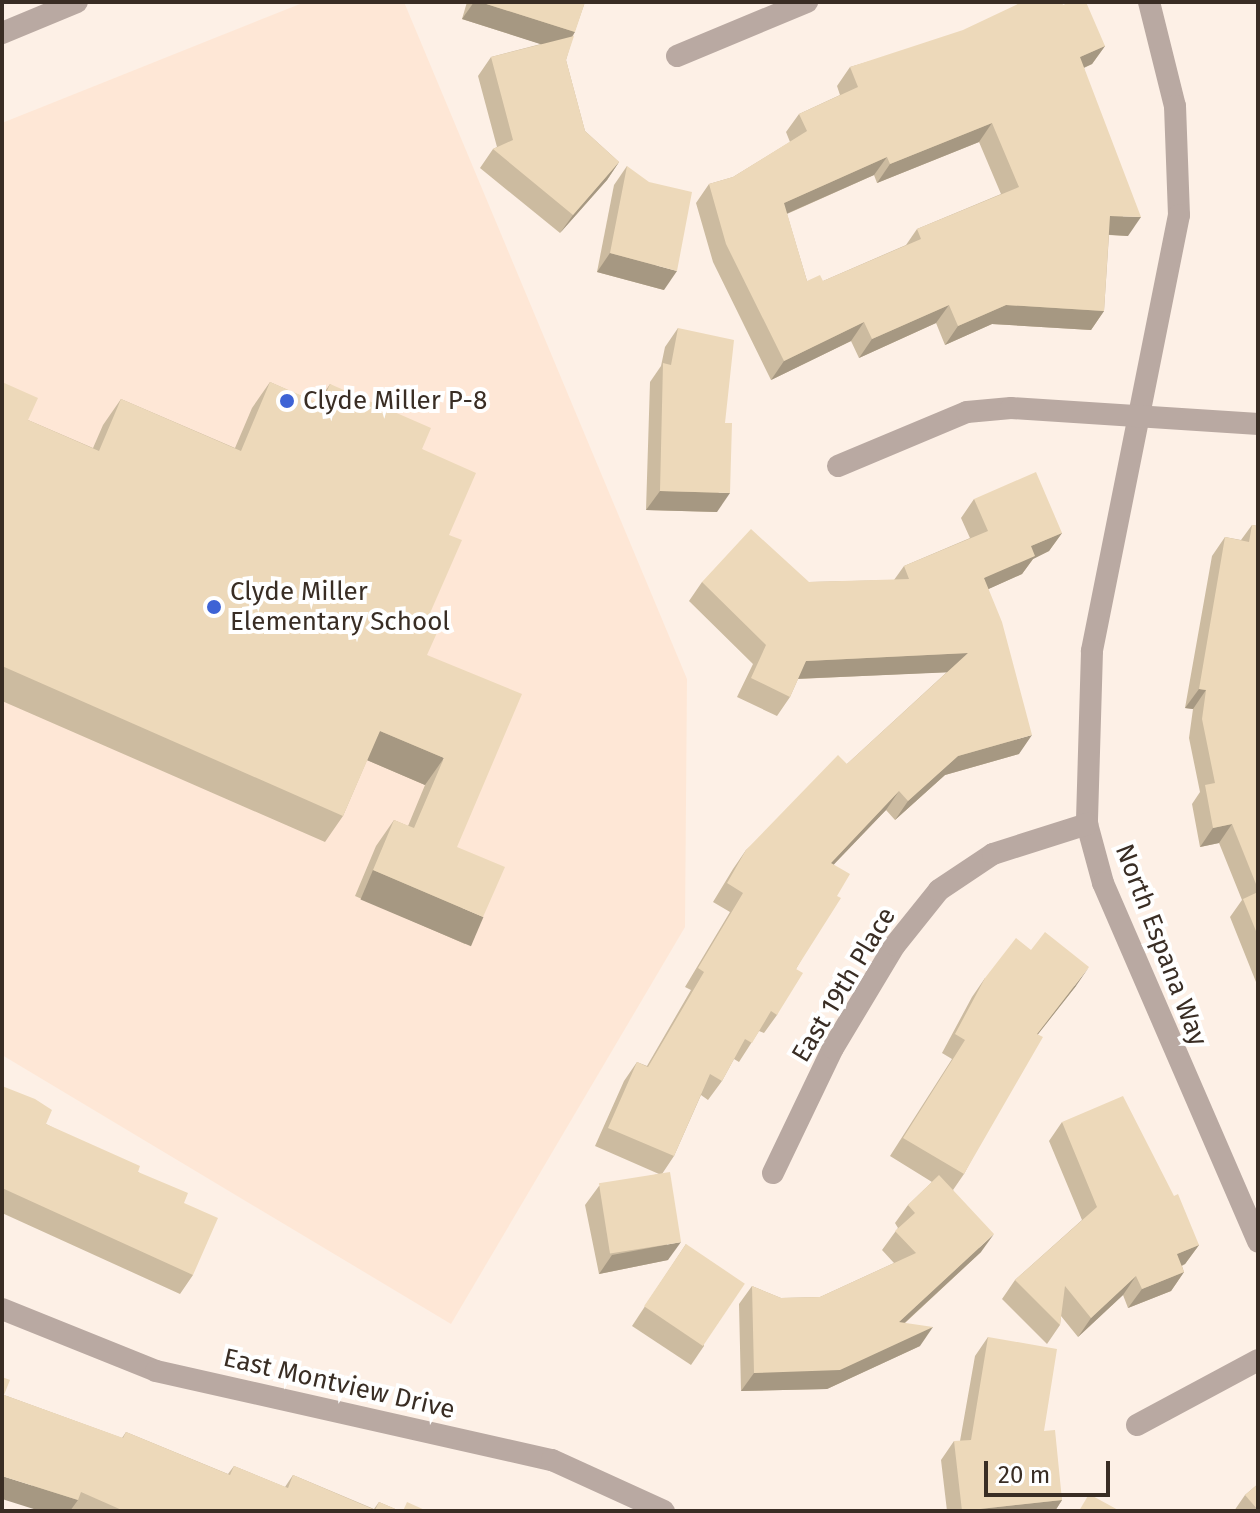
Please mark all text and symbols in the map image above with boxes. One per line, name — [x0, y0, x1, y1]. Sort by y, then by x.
place label: Clyde Miller P-8 — [303, 385, 487, 417]
marker: Clyde Miller P-8 — [278, 392, 296, 410]
place label: Clyde Miller Elementary School — [230, 576, 450, 638]
marker: Clyde Miller Elementary School — [205, 598, 223, 616]
street label: North Espana Way — [1108, 840, 1214, 1050]
street label: East 19th Place — [786, 902, 902, 1068]
street label: East Montview Drive — [220, 1342, 458, 1426]
scale bar — [988, 1445, 1114, 1495]
text: 20 m — [998, 1461, 1050, 1489]

